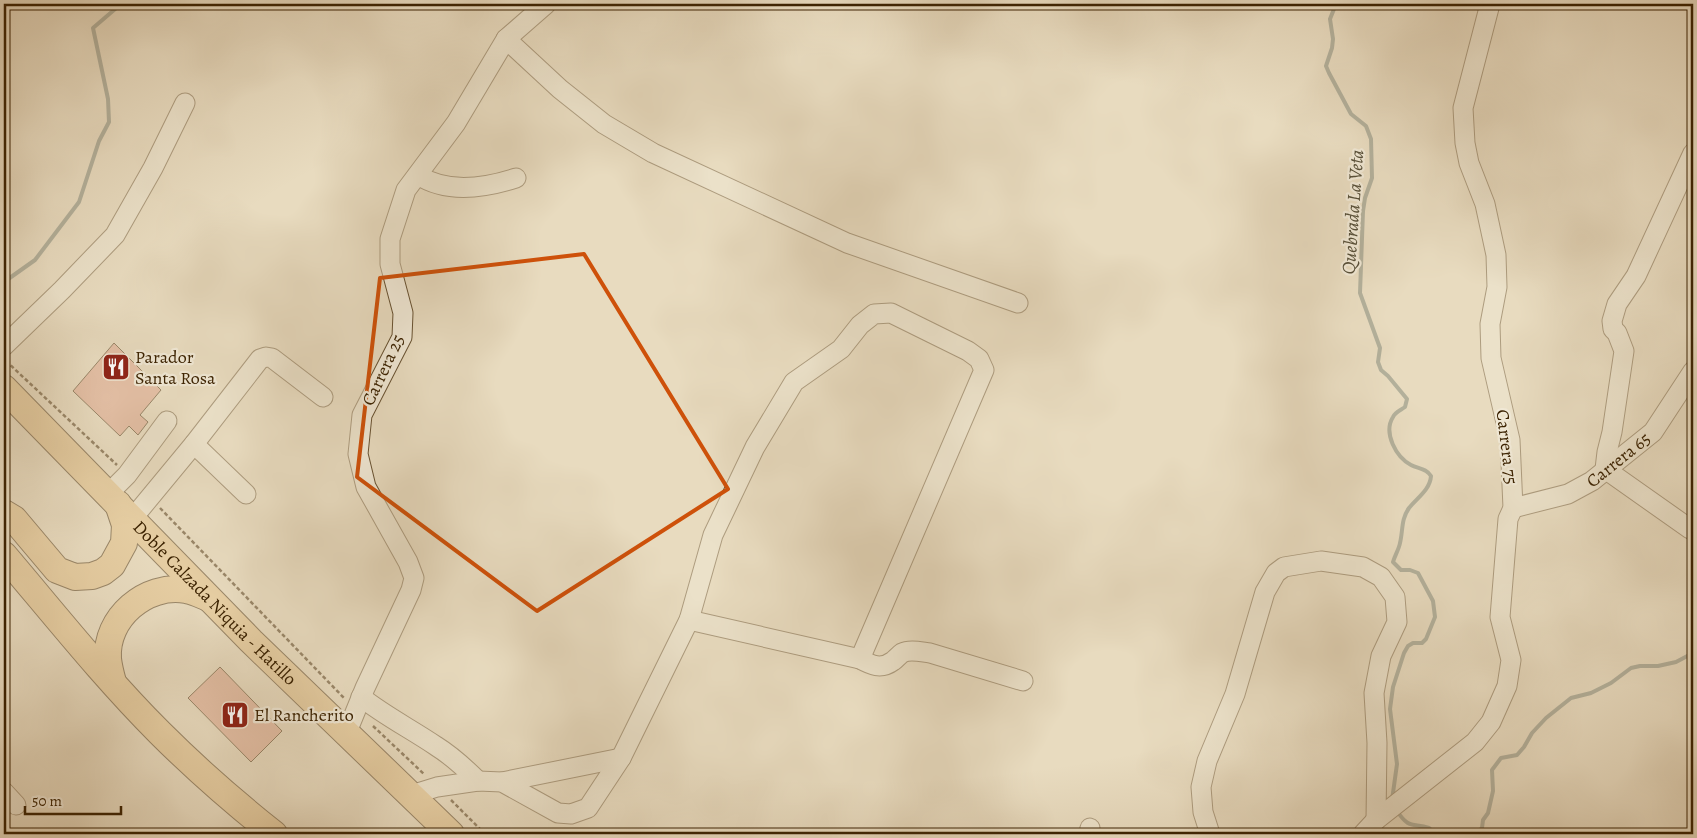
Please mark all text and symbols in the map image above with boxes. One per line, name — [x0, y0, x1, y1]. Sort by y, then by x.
water label: Quebrada La Veta — [1336, 149, 1370, 275]
street label: Carrera 25 — [356, 330, 410, 410]
place label: Parador Santa Rosa — [135, 345, 216, 390]
restaurant icon: Parador Santa Rosa — [101, 352, 131, 382]
street label: Carrera 75 — [1491, 408, 1523, 486]
street label: Carrera 65 — [1581, 427, 1656, 493]
street label: Doble Calzada Niquia - Hatillo — [128, 515, 302, 691]
restaurant icon: El Rancherito — [220, 700, 250, 730]
place label: El Rancherito — [254, 703, 354, 727]
scale bar — [25, 783, 121, 815]
text: 50 m — [32, 791, 62, 811]

